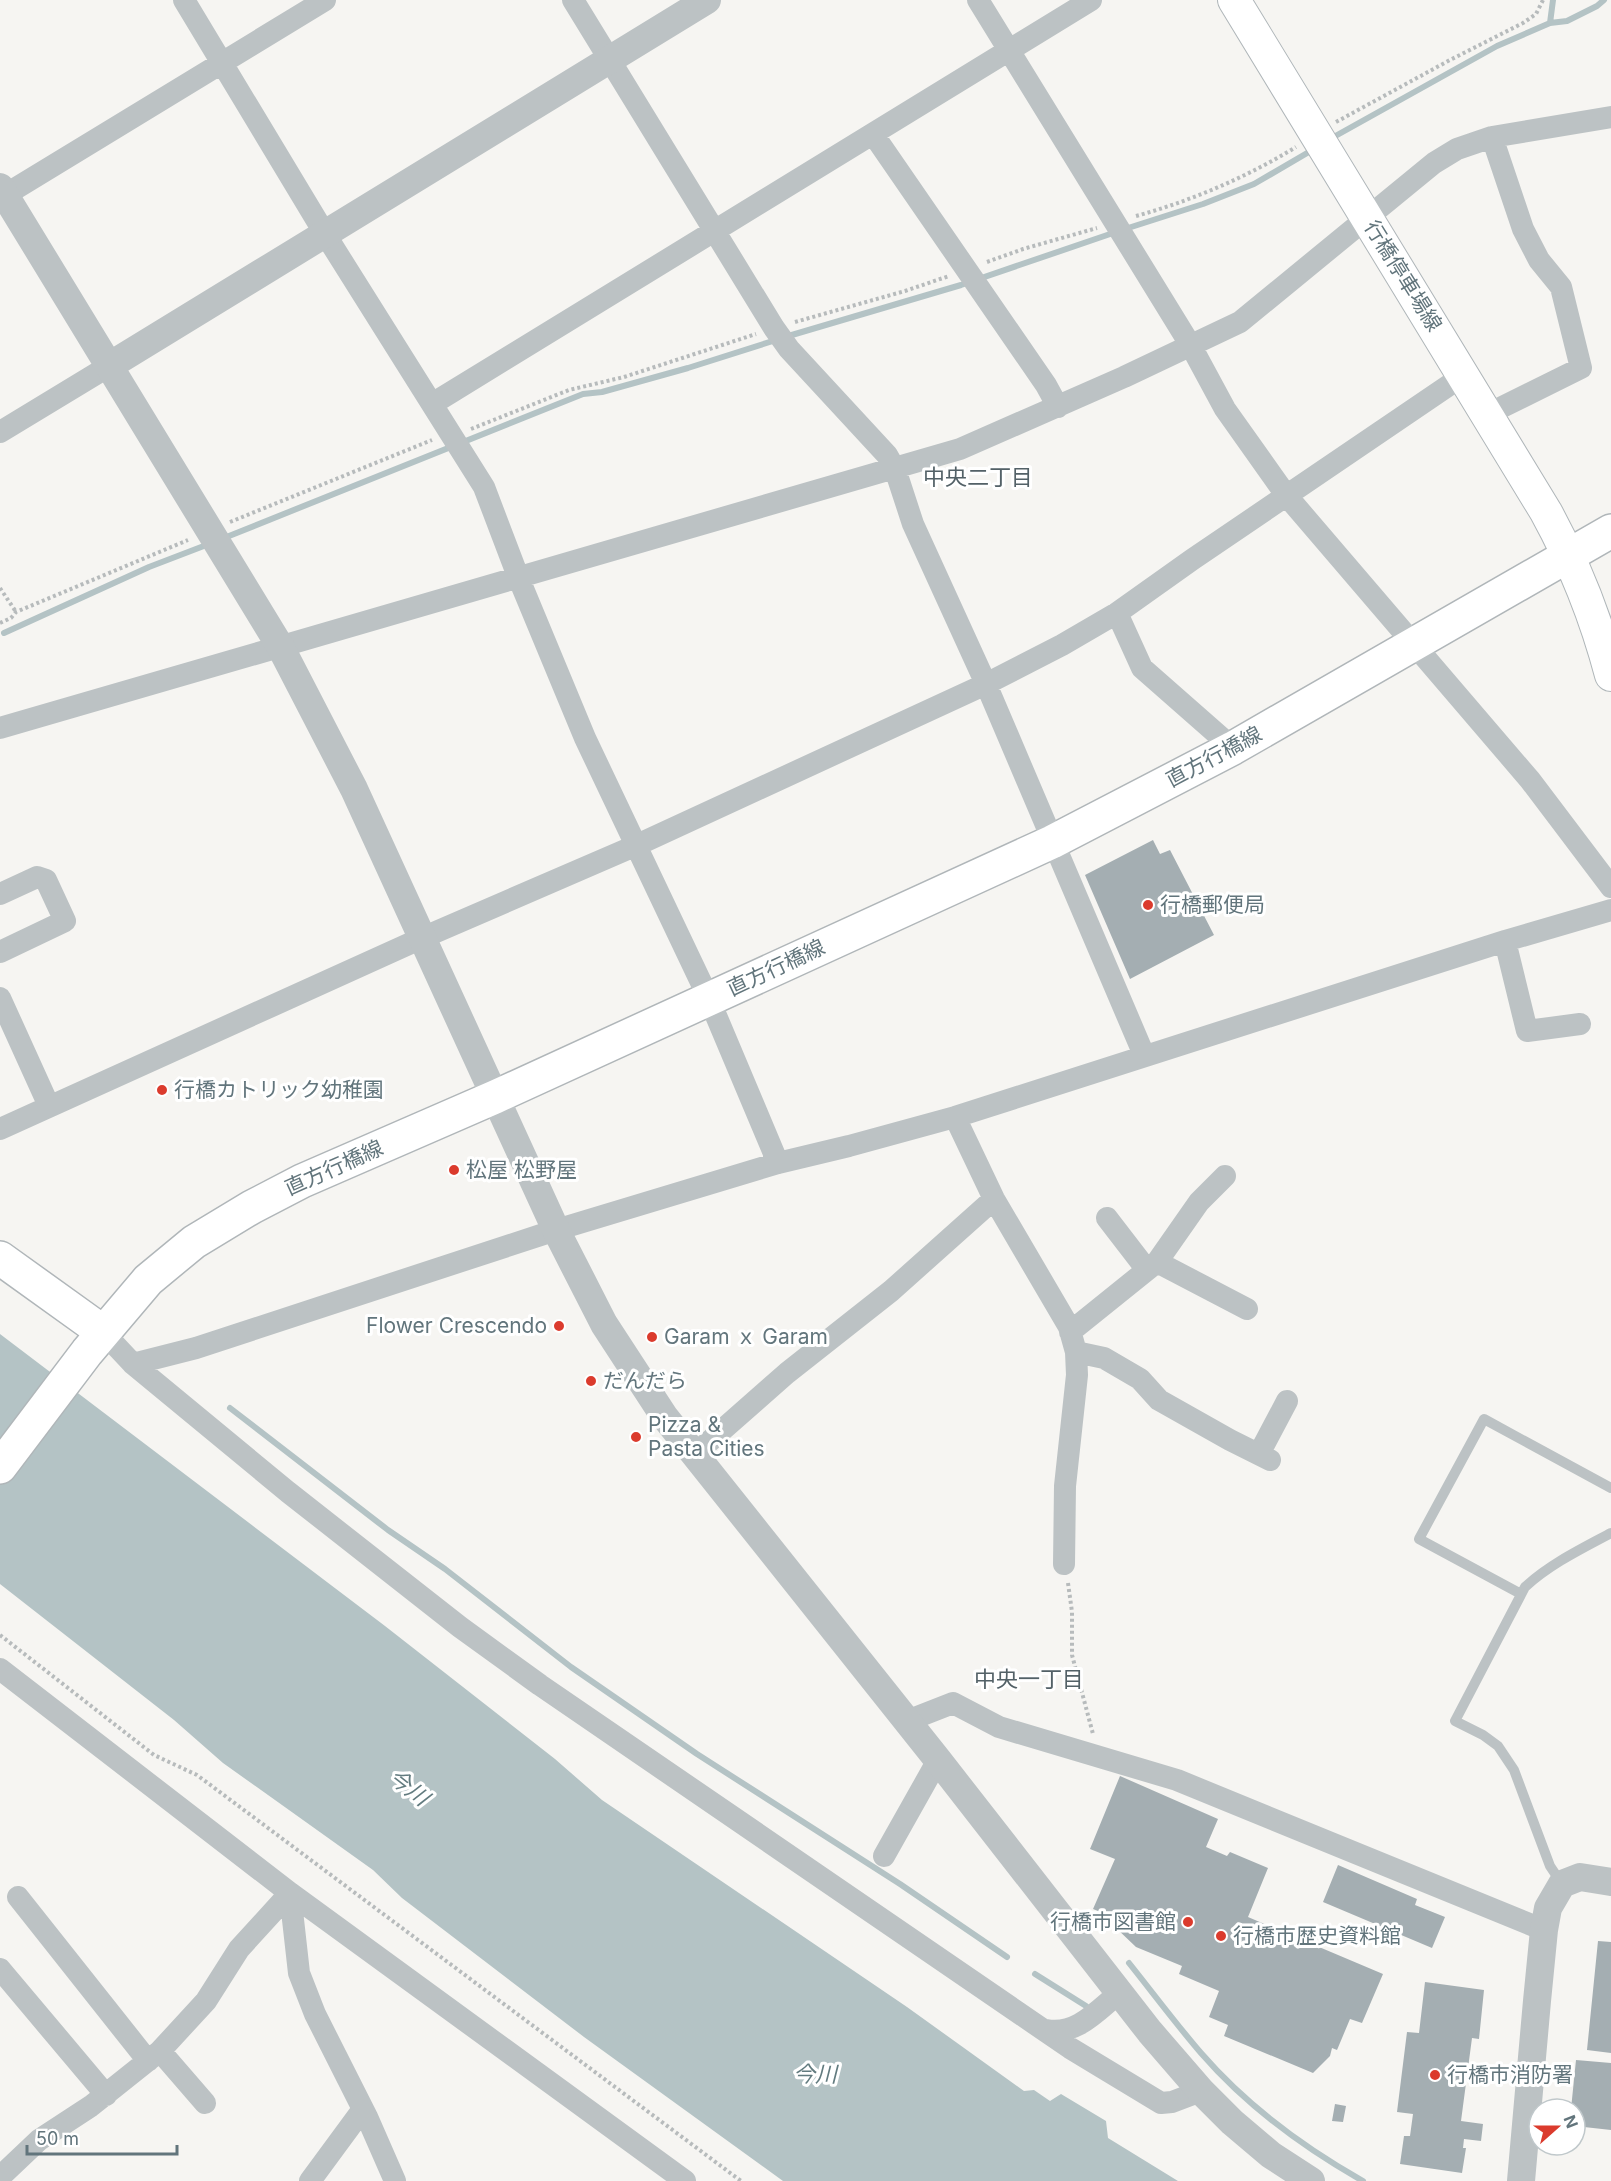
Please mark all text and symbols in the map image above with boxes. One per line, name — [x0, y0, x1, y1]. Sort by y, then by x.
street label: 行橋停車場線 — [1359, 216, 1447, 336]
district label: 中央二丁目 — [923, 464, 1033, 490]
street label: 直方行橋線 — [1162, 721, 1266, 792]
place label: 行橋郵便局 — [1160, 892, 1265, 917]
marker: 行橋郵便局 — [1141, 898, 1155, 912]
street label: 直方行橋線 — [723, 934, 829, 1001]
place label: 行橋カトリック幼稚園 — [174, 1077, 384, 1102]
marker: 行橋カトリック幼稚園 — [155, 1083, 169, 1097]
street label: 直方行橋線 — [281, 1135, 387, 1200]
place label: 松屋 松野屋 — [466, 1157, 577, 1182]
marker: 松屋 松野屋 — [447, 1163, 461, 1177]
place label: Flower Crescendo — [366, 1313, 547, 1338]
marker: Flower Crescendo — [552, 1319, 566, 1333]
place label: Garam ｘ Garam — [664, 1324, 828, 1349]
marker: Garam ｘ Garam — [645, 1330, 659, 1344]
place label: だんだら — [603, 1368, 687, 1393]
marker: だんだら — [584, 1374, 598, 1388]
place label: Pizza & Pasta Cities — [648, 1412, 765, 1461]
marker: Pizza & Pasta Cities — [629, 1430, 643, 1444]
district label: 中央一丁目 — [974, 1666, 1084, 1692]
water label: 今川 — [384, 1763, 436, 1812]
place label: 行橋市図書館 — [1050, 1909, 1176, 1934]
marker: 行橋市図書館 — [1181, 1915, 1195, 1929]
place label: 行橋市歴史資料館 — [1233, 1923, 1401, 1948]
marker: 行橋市歴史資料館 — [1214, 1929, 1228, 1943]
water label: 今川 — [793, 2061, 839, 2087]
place label: 行橋市消防署 — [1447, 2062, 1573, 2087]
marker: 行橋市消防署 — [1428, 2068, 1442, 2082]
north arrow — [1527, 2097, 1587, 2157]
text: N — [1559, 2112, 1583, 2131]
scale bar — [27, 2118, 177, 2156]
text: 50 m — [36, 2128, 79, 2149]

